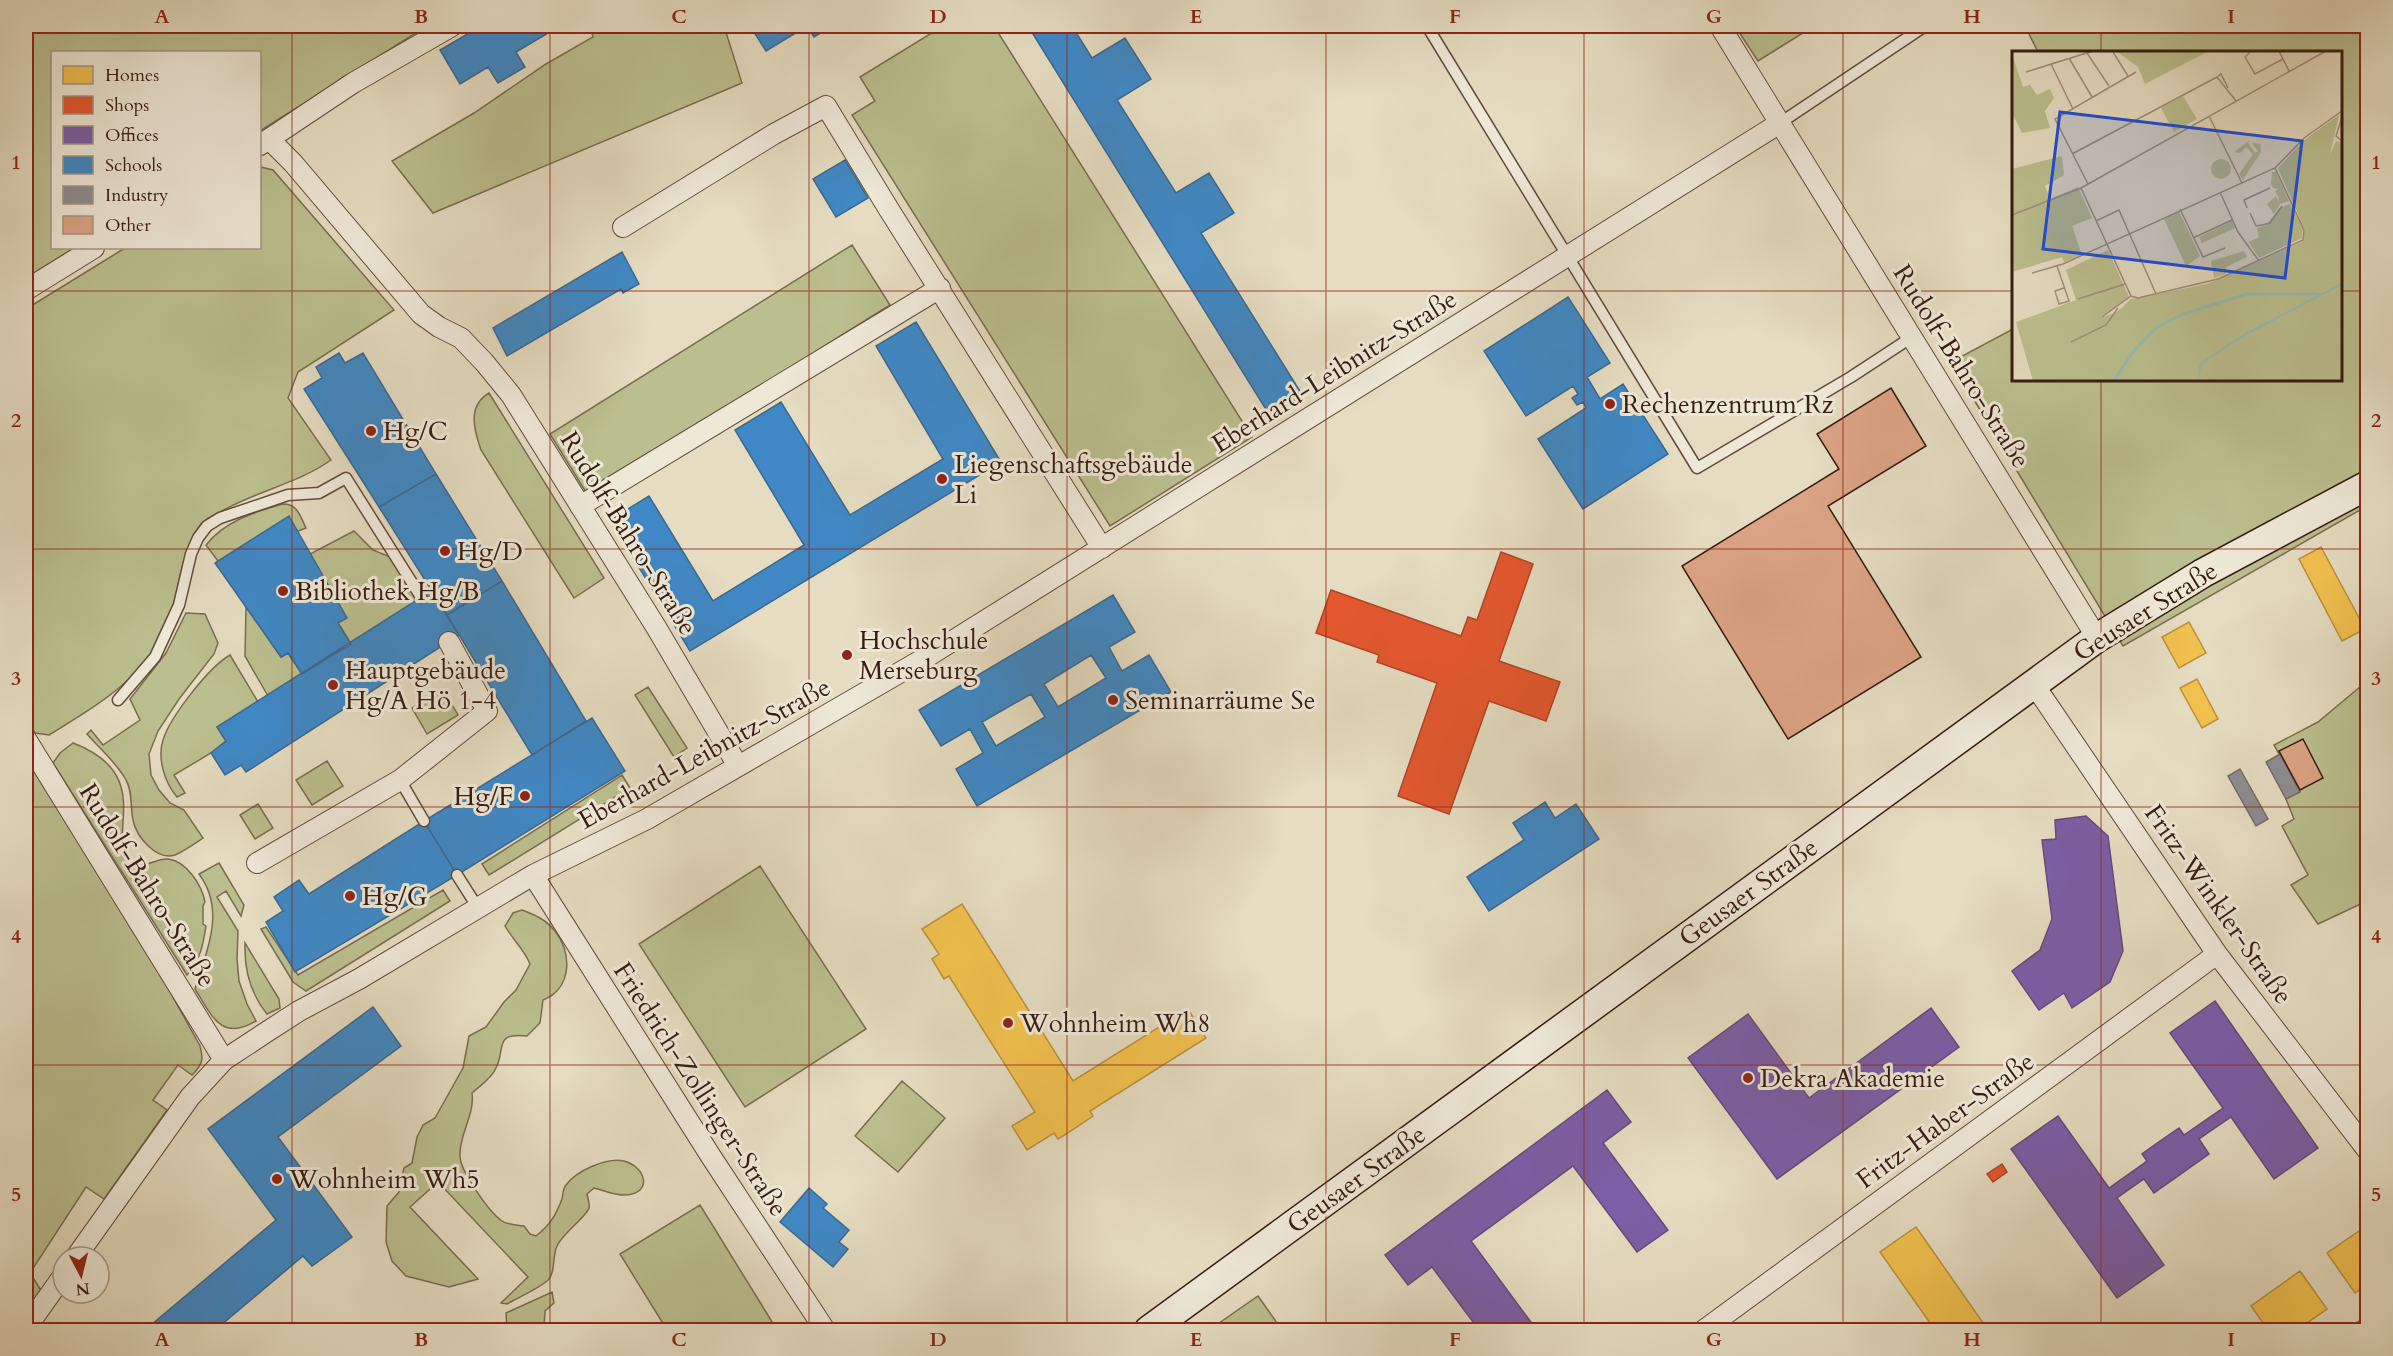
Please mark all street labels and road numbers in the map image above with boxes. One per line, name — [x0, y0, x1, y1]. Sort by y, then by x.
street label: Rudolf-Bahro-Straße — [1885, 258, 2038, 475]
street label: Eberhard-Leibnitz-Straße — [1205, 282, 1464, 461]
street label: Rudolf-Bahro-Straße — [552, 425, 705, 642]
street label: Geusaer Straße — [2066, 553, 2224, 670]
street label: Eberhard-Leibnitz-Straße — [572, 669, 837, 837]
street label: Rudolf-Bahro-Straße — [71, 777, 224, 994]
street label: Fritz-Winkler-Straße — [2136, 797, 2301, 1011]
street label: Geusaer Straße — [1672, 830, 1825, 955]
street label: Friedrich-Zollinger-Straße — [605, 955, 796, 1223]
street label: Fritz-Haber-Straße — [1849, 1044, 2041, 1197]
street label: Geusaer Straße — [1280, 1117, 1433, 1242]

